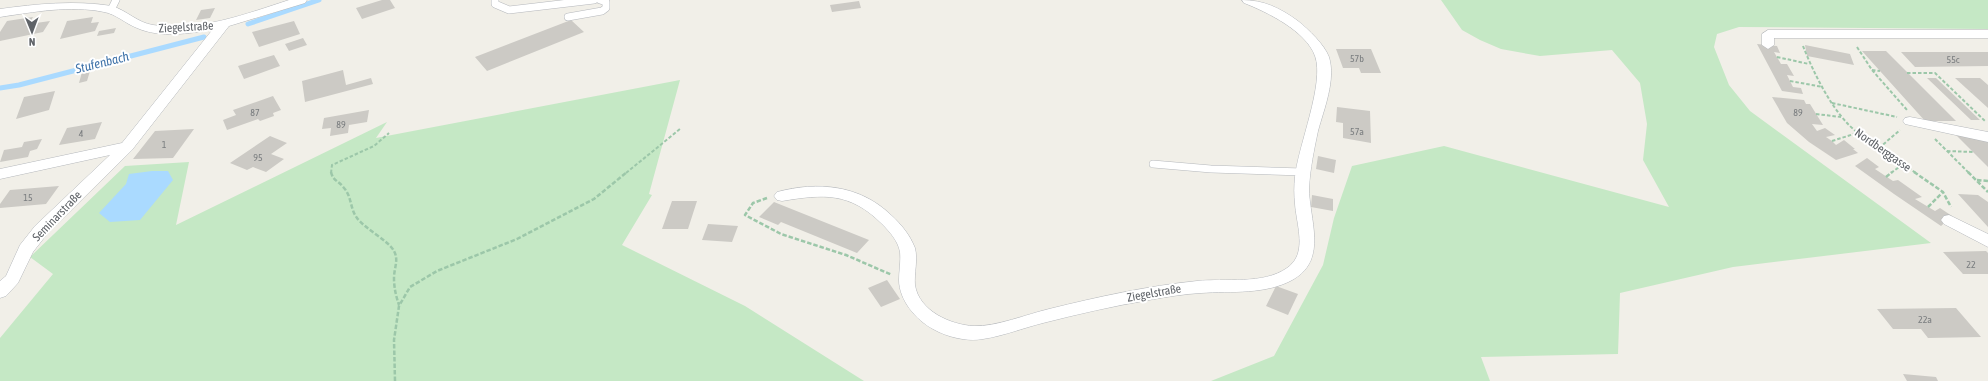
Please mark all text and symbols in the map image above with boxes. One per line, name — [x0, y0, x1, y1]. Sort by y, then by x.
north arrow — [12, 12, 52, 52]
street label: Ziegelstraße — [158, 19, 214, 35]
text: N — [29, 36, 36, 48]
water label: Stufenbach — [73, 48, 131, 77]
house number: 57b — [1350, 53, 1364, 64]
house number: 55c — [1946, 54, 1960, 65]
house number: 87 — [250, 107, 260, 118]
house number: 89 — [1793, 107, 1803, 118]
house number: 89 — [336, 119, 346, 130]
street label: Nordberggasse — [1852, 125, 1914, 175]
house number: 57a — [1350, 126, 1364, 137]
house number: 4 — [79, 128, 84, 139]
house number: 1 — [162, 139, 167, 150]
house number: 95 — [253, 152, 263, 163]
street label: Seminarstraße — [30, 188, 84, 244]
house number: 15 — [23, 192, 33, 203]
house number: 22 — [1966, 259, 1976, 270]
street label: Ziegelstraße — [1126, 281, 1182, 305]
house number: 22a — [1918, 314, 1932, 325]

